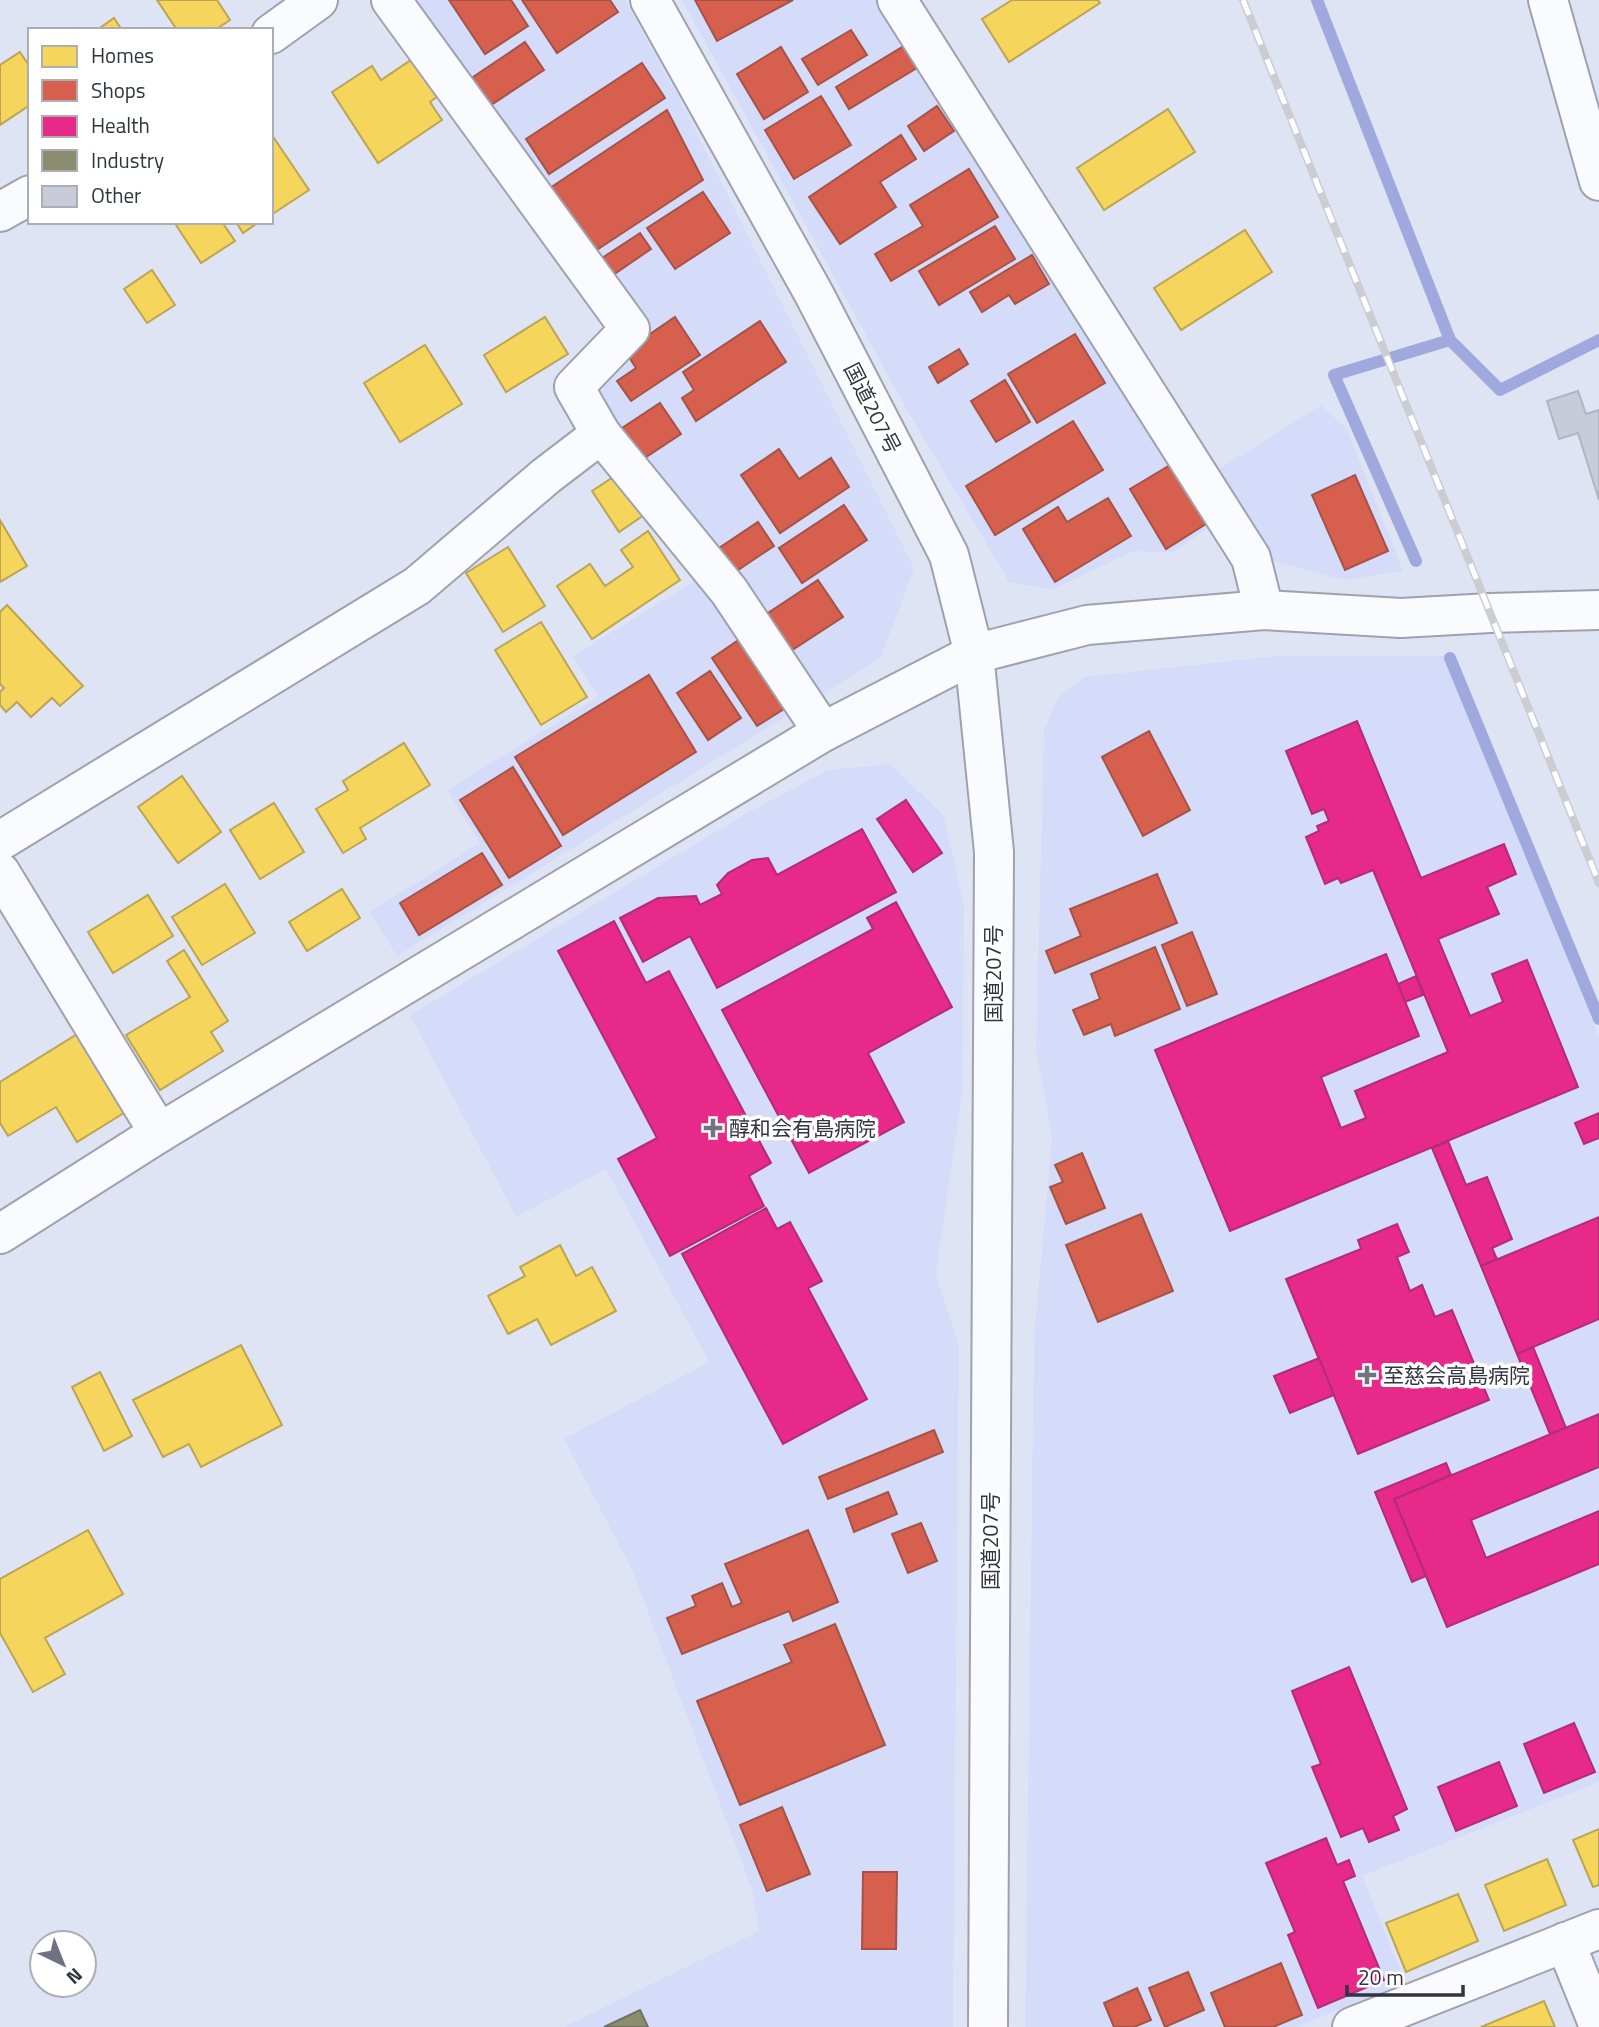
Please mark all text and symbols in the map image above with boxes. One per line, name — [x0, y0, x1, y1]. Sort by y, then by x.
legend — [28, 28, 273, 224]
text: Homes — [91, 39, 154, 71]
text: Shops — [91, 74, 146, 106]
text: Health — [91, 109, 150, 141]
text: Industry — [91, 144, 164, 176]
text: Other — [91, 179, 141, 211]
street label: 国道207号 — [836, 357, 910, 459]
street label: 国道207号 — [977, 925, 1009, 1023]
place label: 醇和会有島病院 — [729, 1112, 876, 1144]
marker: 醇和会有島病院 — [703, 1118, 723, 1138]
place label: 至慈会高島病院 — [1383, 1359, 1530, 1391]
marker: 至慈会高島病院 — [1357, 1365, 1377, 1385]
street label: 国道207号 — [974, 1492, 1006, 1590]
north arrow — [28, 1929, 98, 1999]
scale bar — [1347, 1954, 1462, 1998]
text: 20 m — [1358, 1961, 1404, 1993]
text: N — [60, 1962, 90, 1992]

